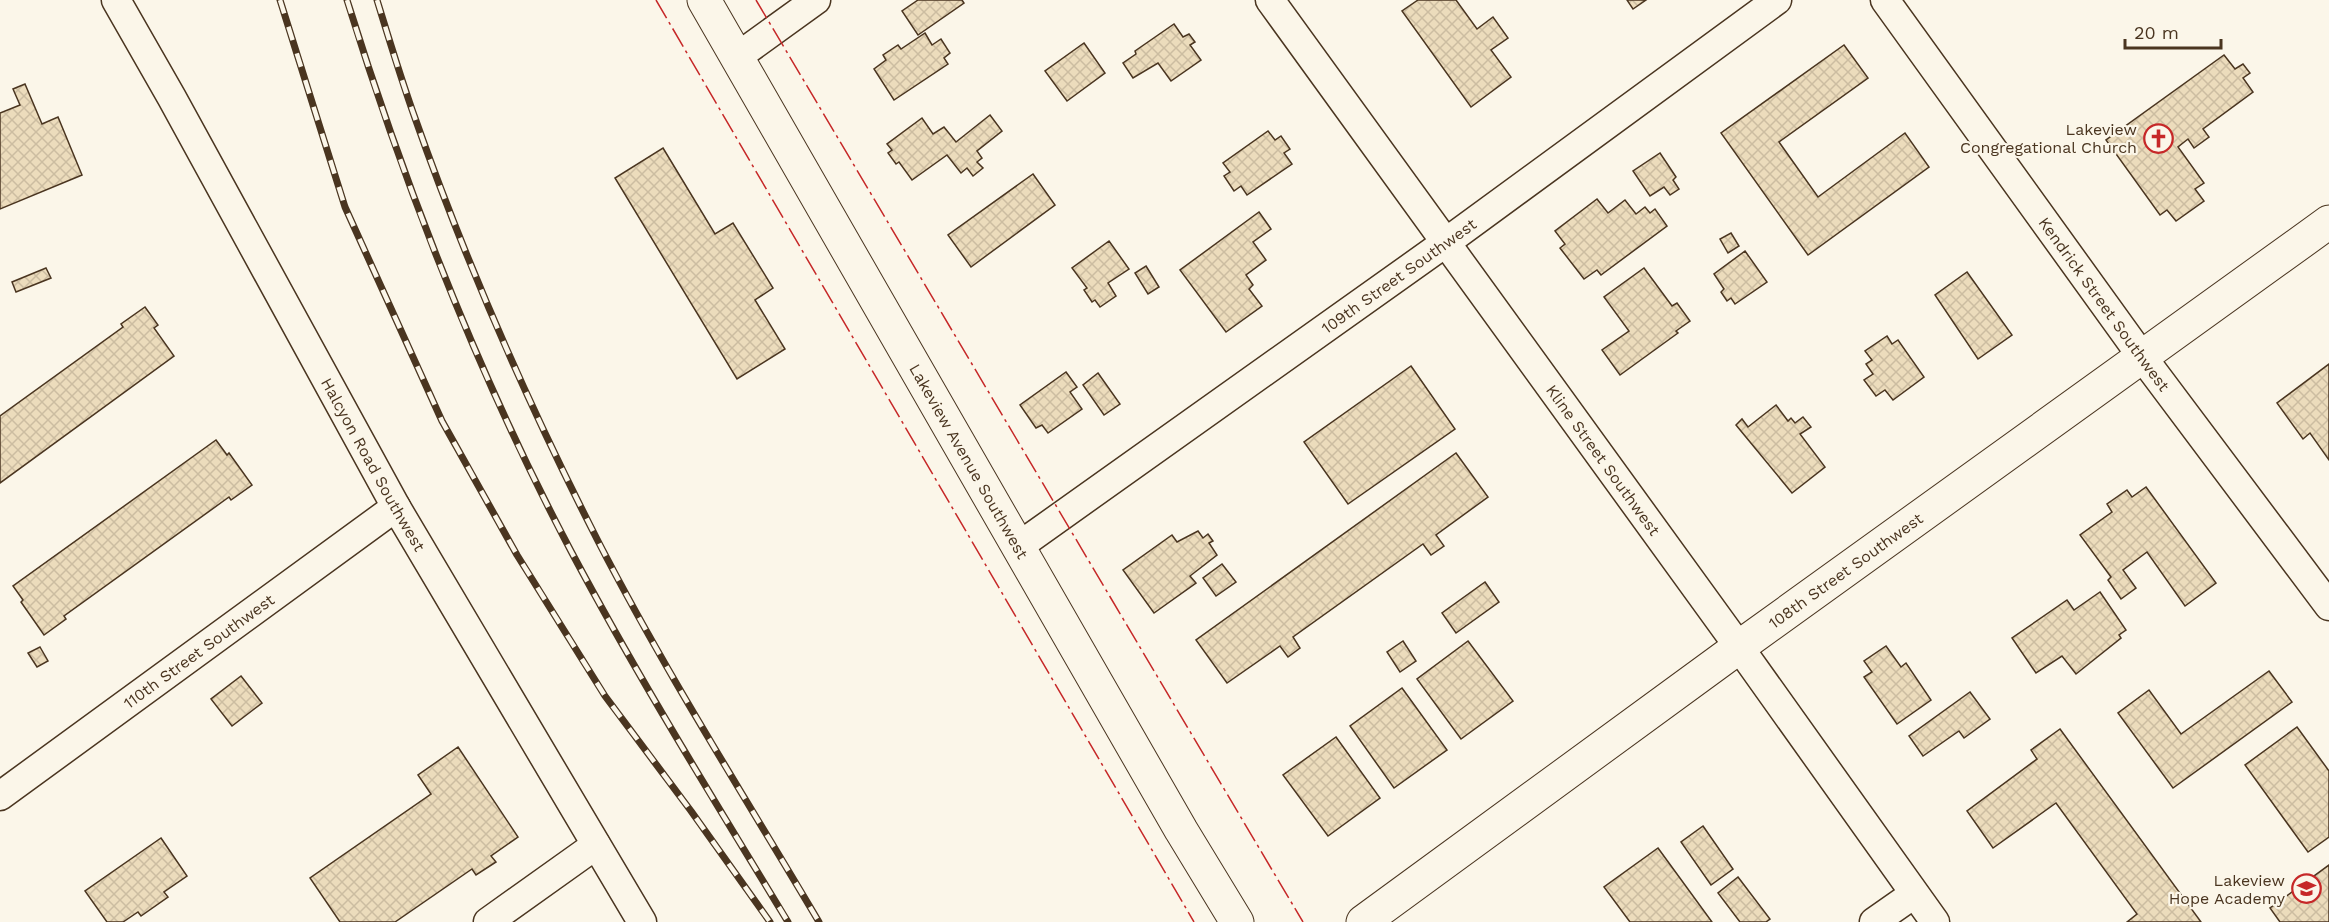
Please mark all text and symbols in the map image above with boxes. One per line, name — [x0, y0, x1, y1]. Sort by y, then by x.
scale bar — [2125, 12, 2221, 50]
text: 20 m — [2134, 22, 2179, 43]
place label: Lakeview Congregational Church — [1960, 120, 2137, 157]
church icon: Lakeview Congregational Church — [2142, 122, 2174, 154]
street label: Kendrick Street Southwest — [2035, 213, 2174, 395]
street label: 109th Street Southwest — [1318, 214, 1480, 337]
street label: Lakeview Avenue Southwest — [906, 360, 1033, 562]
street label: Halcyon Road Southwest — [317, 374, 430, 555]
street label: Kline Street Southwest — [1542, 381, 1665, 539]
street label: 108th Street Southwest — [1765, 508, 1927, 632]
street label: 110th Street Southwest — [120, 589, 278, 712]
place label: Lakeview Hope Academy — [2169, 871, 2286, 908]
school or university icon: Lakeview Hope Academy — [2290, 873, 2322, 905]

